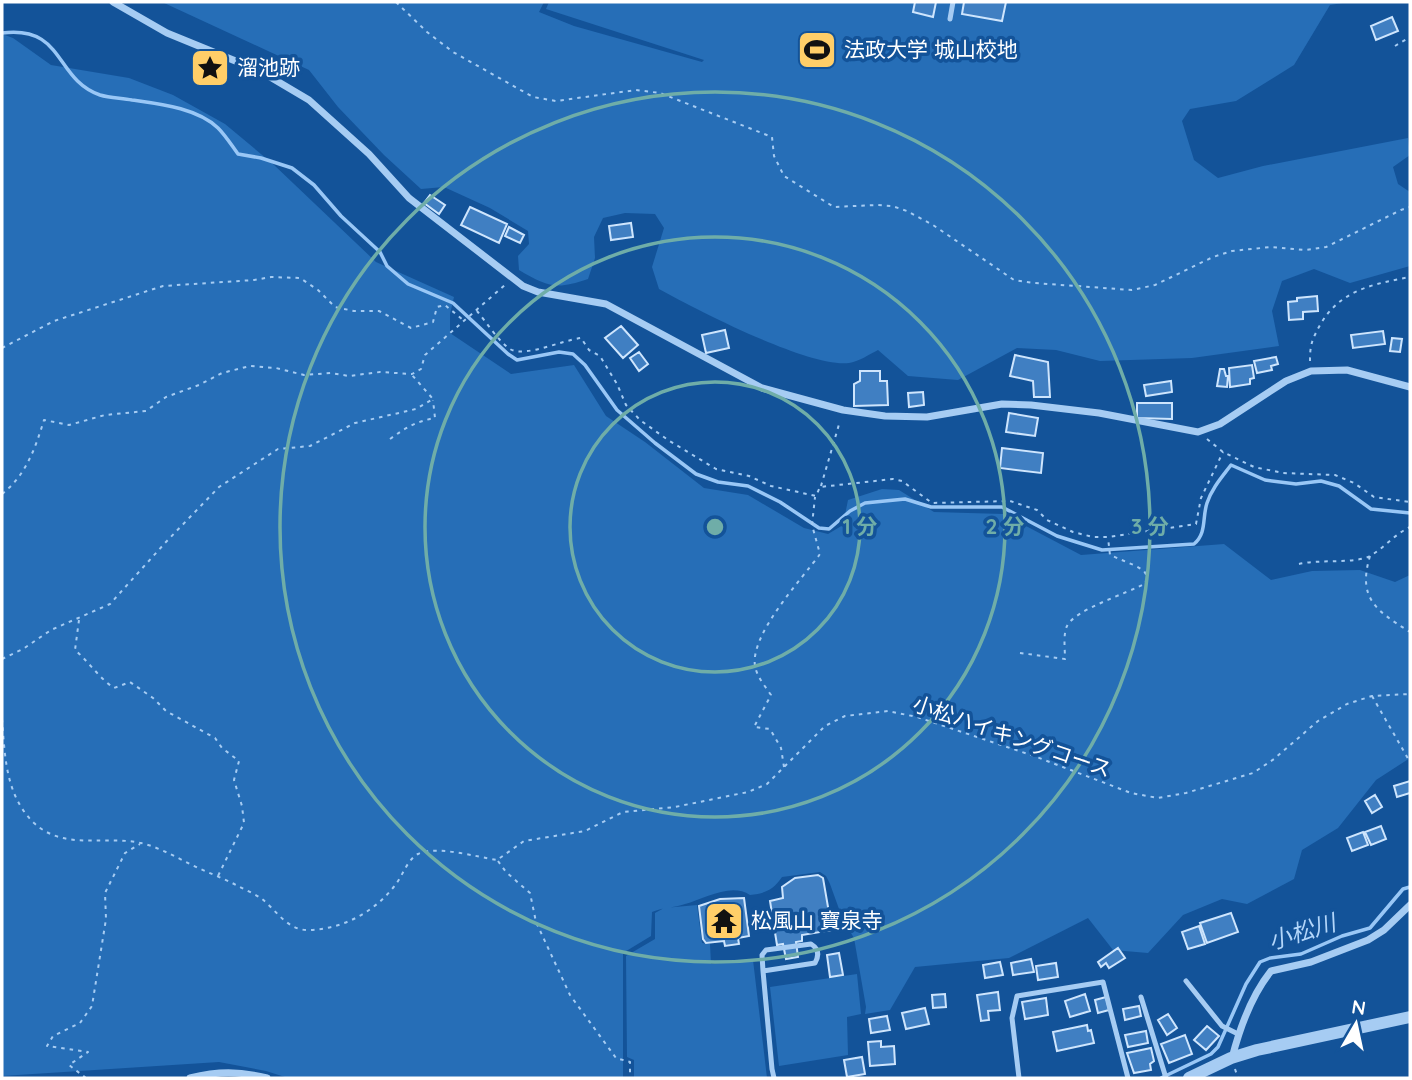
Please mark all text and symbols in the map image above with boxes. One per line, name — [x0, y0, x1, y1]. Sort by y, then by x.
sports icon: 法政大学 城山校地 — [796, 29, 838, 71]
place label: 法政大学 城山校地 — [844, 36, 1018, 62]
place icon: 溜池跡 — [189, 47, 231, 89]
place label: 溜池跡 — [237, 54, 300, 80]
text: 1 分 — [842, 513, 878, 539]
text: 2 分 — [986, 513, 1024, 539]
text: 3 分 — [1131, 513, 1169, 539]
centre of rings — [703, 515, 727, 539]
street label: 小松ハイキングコース — [910, 690, 1115, 782]
temple icon: 松風山 寶泉寺 — [703, 900, 745, 942]
place label: 松風山 寶泉寺 — [751, 907, 883, 933]
water label: 小松川 — [1265, 907, 1342, 955]
north arrow — [1321, 989, 1391, 1059]
text: N — [1350, 994, 1367, 1020]

